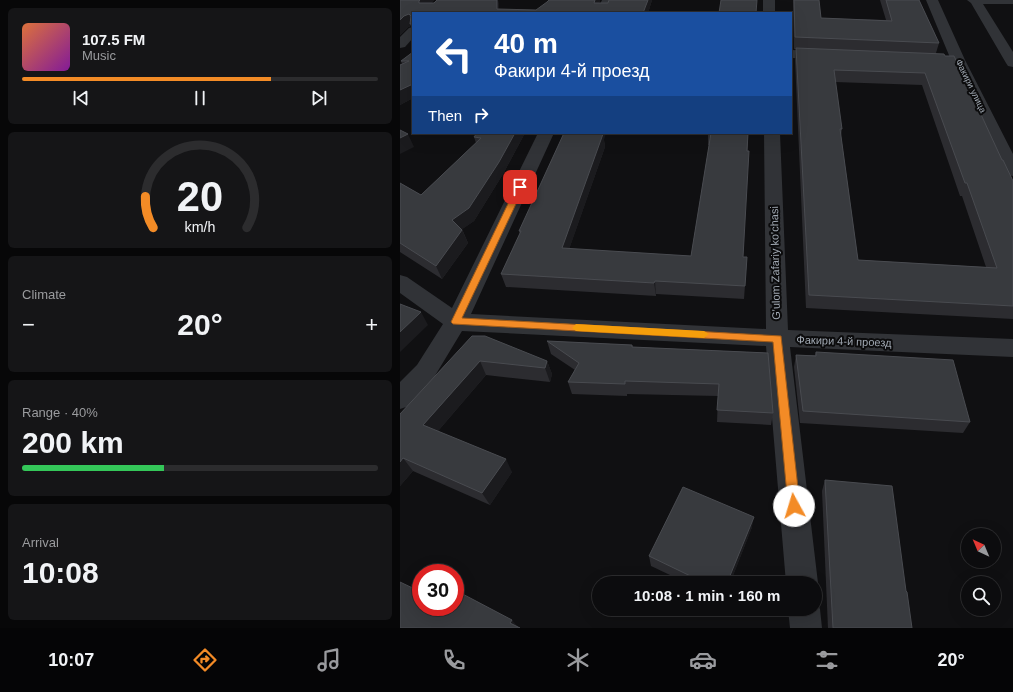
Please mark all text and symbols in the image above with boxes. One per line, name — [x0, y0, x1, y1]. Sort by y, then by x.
icon: left — [428, 28, 480, 80]
text: 40 m — [494, 28, 558, 59]
text: 107.5 FM — [82, 31, 145, 48]
text: Music — [82, 48, 116, 63]
street label: Факири улица — [954, 58, 988, 114]
text: Факири 4-й проезд — [494, 61, 650, 81]
icon: previous — [70, 87, 92, 109]
icon: pause — [189, 87, 211, 109]
icon: next — [308, 87, 330, 109]
icon: right — [470, 104, 492, 126]
text: Then — [428, 107, 462, 124]
pin — [503, 170, 537, 204]
text: 20 — [177, 173, 223, 220]
icon: arrive — [509, 176, 531, 198]
street label: G'ulom Zafariy ko'chasi — [768, 206, 782, 320]
text: km/h — [185, 219, 216, 235]
text: Climate — [22, 287, 66, 302]
text: 20° — [177, 308, 223, 341]
text: − — [22, 312, 35, 337]
text: + — [365, 312, 378, 337]
street label: Факири 4-й проезд — [796, 333, 892, 349]
text: Range · 40% — [22, 405, 98, 420]
text: 200 km — [22, 426, 124, 459]
position arrow — [773, 485, 815, 527]
north arrow — [961, 528, 1001, 568]
map controls — [961, 528, 1001, 616]
text: Arrival — [22, 535, 59, 550]
text: 10:08 — [22, 556, 99, 589]
speed limit sign: 30 — [412, 564, 464, 616]
button: search — [961, 576, 1001, 616]
text: 10:08 · 1 min · 160 m — [634, 587, 780, 604]
icon: directions — [191, 646, 219, 674]
icon: music — [315, 646, 343, 674]
icon: phone — [440, 646, 468, 674]
icon: climate — [564, 646, 592, 674]
icon: car — [689, 646, 717, 674]
icon: filters — [813, 646, 841, 674]
text: 10:07 — [48, 650, 94, 670]
text: 20° — [937, 650, 965, 670]

